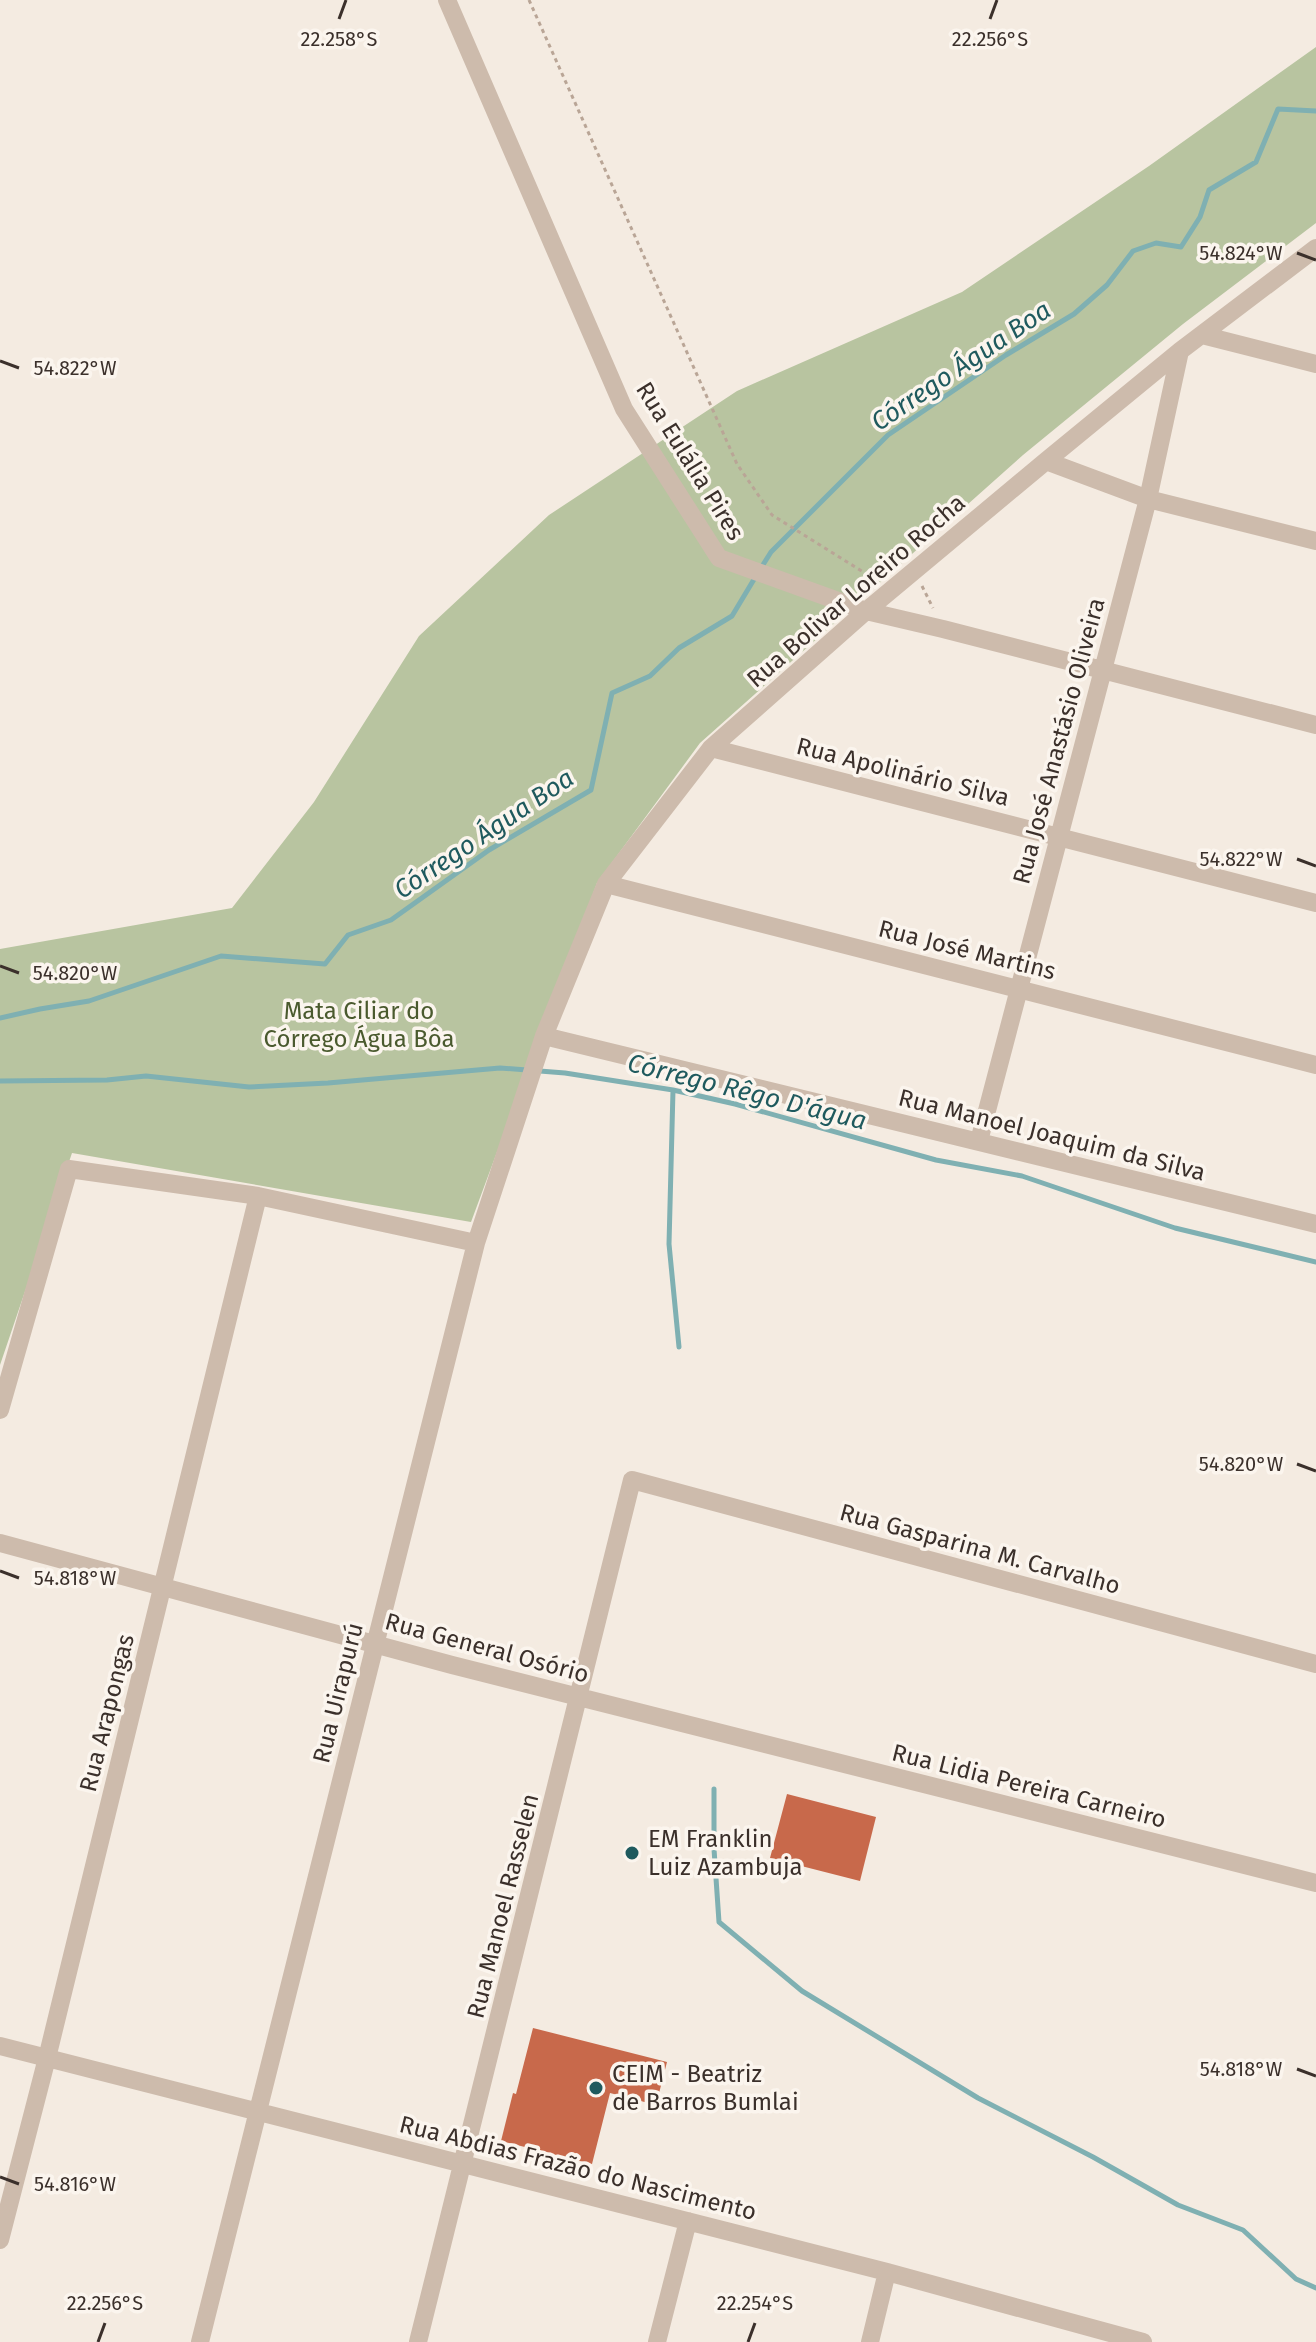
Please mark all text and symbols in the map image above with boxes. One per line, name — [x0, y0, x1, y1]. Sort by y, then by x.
text: 22.258°S — [301, 27, 378, 51]
text: 22.256°S — [952, 27, 1028, 51]
text: 54.824°W — [1199, 241, 1283, 265]
water label: Córrego Água Boa — [865, 294, 1057, 438]
text: 54.822°W — [33, 356, 117, 380]
street label: Rua Eulália Pires — [630, 377, 750, 545]
street label: Rua Bolivar Loreiro Rocha — [741, 489, 971, 693]
street label: Rua José Anastásio Oliveira — [1007, 595, 1111, 887]
street label: Rua Apolinário Silva — [794, 732, 1012, 812]
water label: Córrego Água Boa — [388, 762, 580, 906]
text: 54.822°W — [1199, 847, 1283, 871]
street label: Rua José Martins — [876, 914, 1058, 986]
text: 54.820°W — [33, 961, 118, 985]
park label: Mata Ciliar do Córrego Água Bôa — [263, 997, 455, 1053]
water label: Córrego Rêgo D'água — [624, 1047, 870, 1137]
street label: Rua Manoel Joaquim da Silva — [896, 1083, 1208, 1187]
text: 54.820°W — [1199, 1452, 1284, 1476]
street label: Rua Gasparina M. Carvalho — [837, 1498, 1123, 1600]
text: 54.818°W — [34, 1566, 117, 1590]
street label: Rua General Osório — [382, 1607, 592, 1689]
street label: Rua Uirapurú — [307, 1620, 369, 1766]
street label: Rua Arapongas — [74, 1631, 140, 1795]
street label: Rua Lidia Pereira Carneiro — [889, 1738, 1169, 1834]
street label: Rua Manoel Rasselen — [462, 1791, 544, 2021]
place label: EM Franklin Luiz Azambuja — [648, 1825, 803, 1881]
marker: EM Franklin Luiz Azambuja — [623, 1844, 641, 1862]
text: 54.818°W — [1200, 2057, 1283, 2081]
place label: CEIM - Beatriz de Barros Bumlai — [612, 2060, 799, 2116]
marker: CEIM - Beatriz de Barros Bumlai — [587, 2079, 605, 2097]
street label: Rua Abdias Frazão do Nascimento — [397, 2110, 759, 2226]
text: 54.816°W — [34, 2172, 116, 2196]
text: 22.256°S — [67, 2291, 143, 2315]
text: 22.254°S — [717, 2291, 793, 2315]

